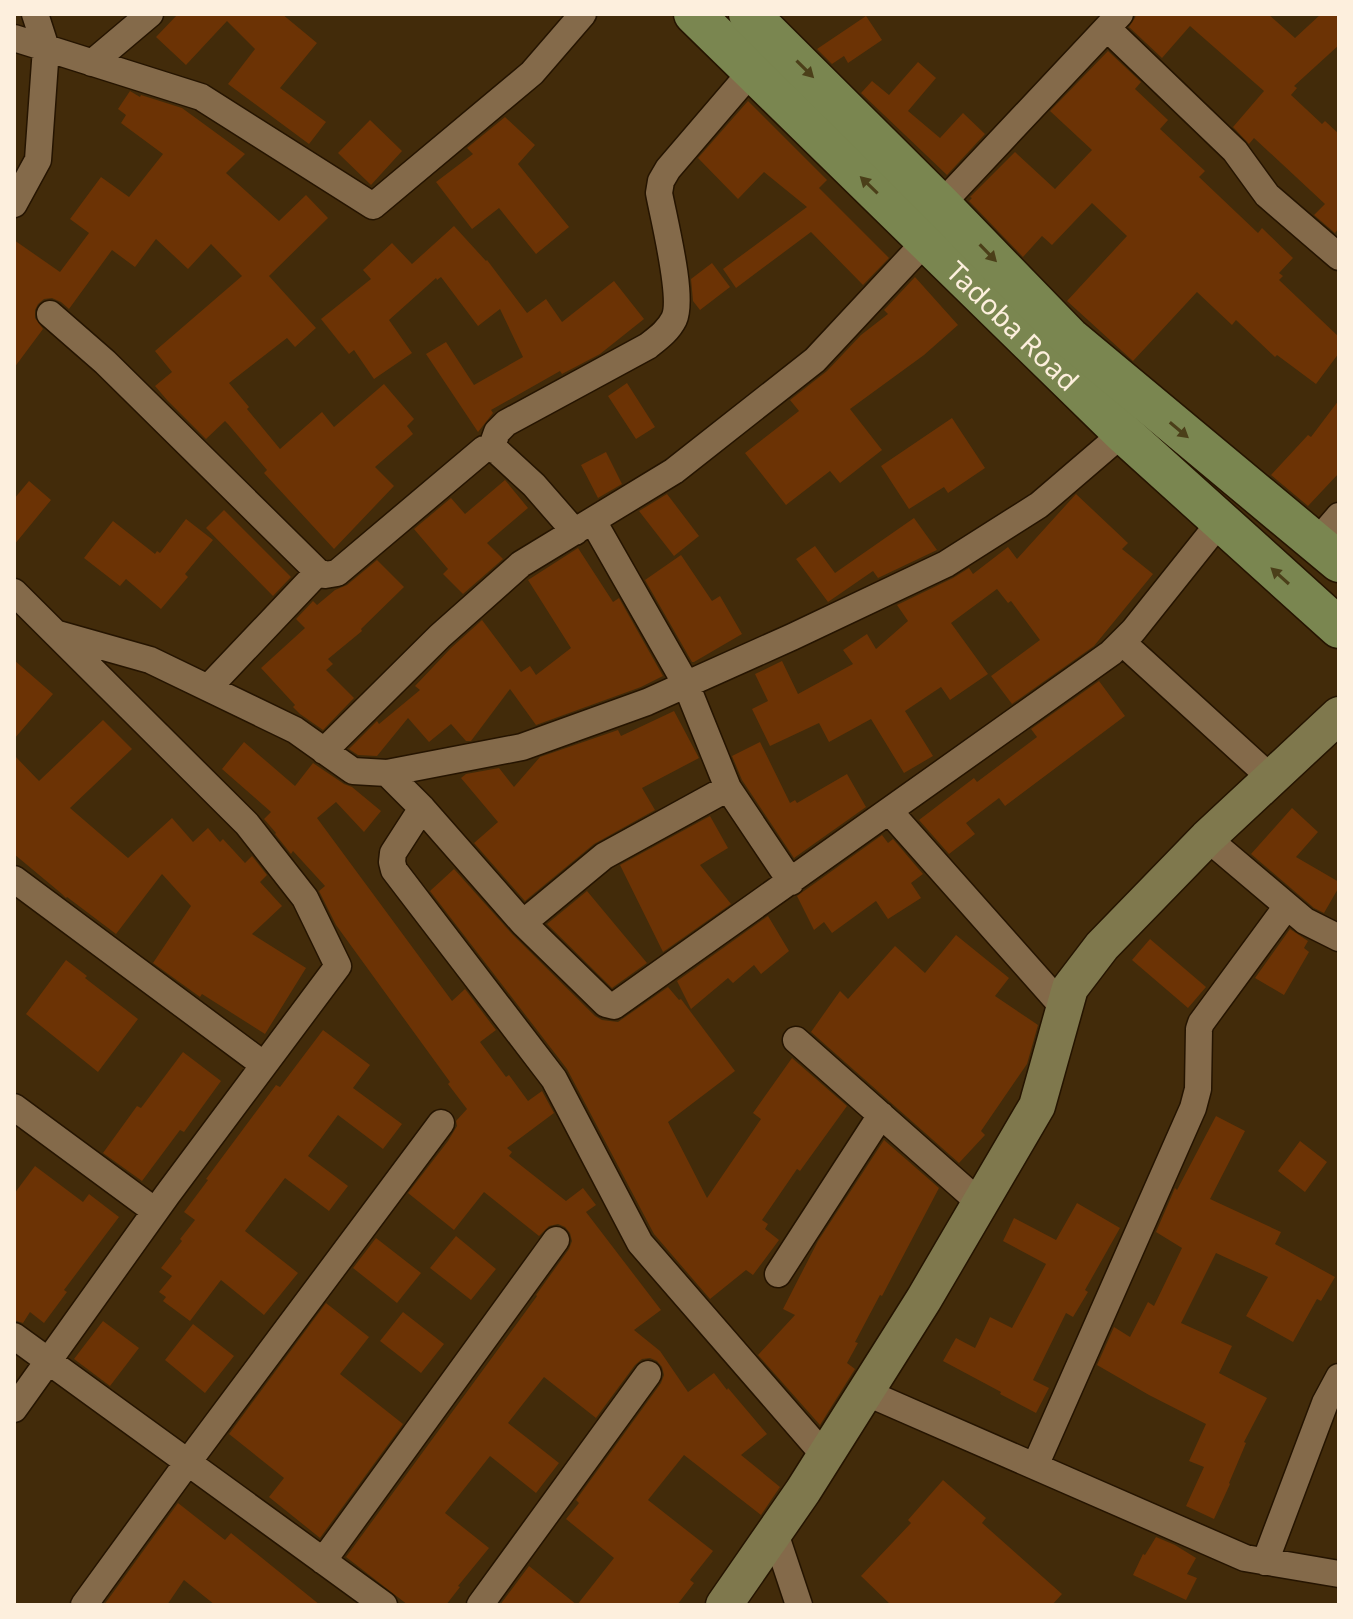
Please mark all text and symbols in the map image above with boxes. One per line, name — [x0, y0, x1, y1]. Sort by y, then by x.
one-way arrow — [795, 59, 813, 78]
one-way arrow — [860, 176, 879, 195]
one-way arrow — [978, 243, 997, 262]
street label: Tadoba Road — [939, 252, 1087, 399]
one-way arrow — [1168, 421, 1188, 438]
one-way arrow — [1271, 568, 1290, 586]

